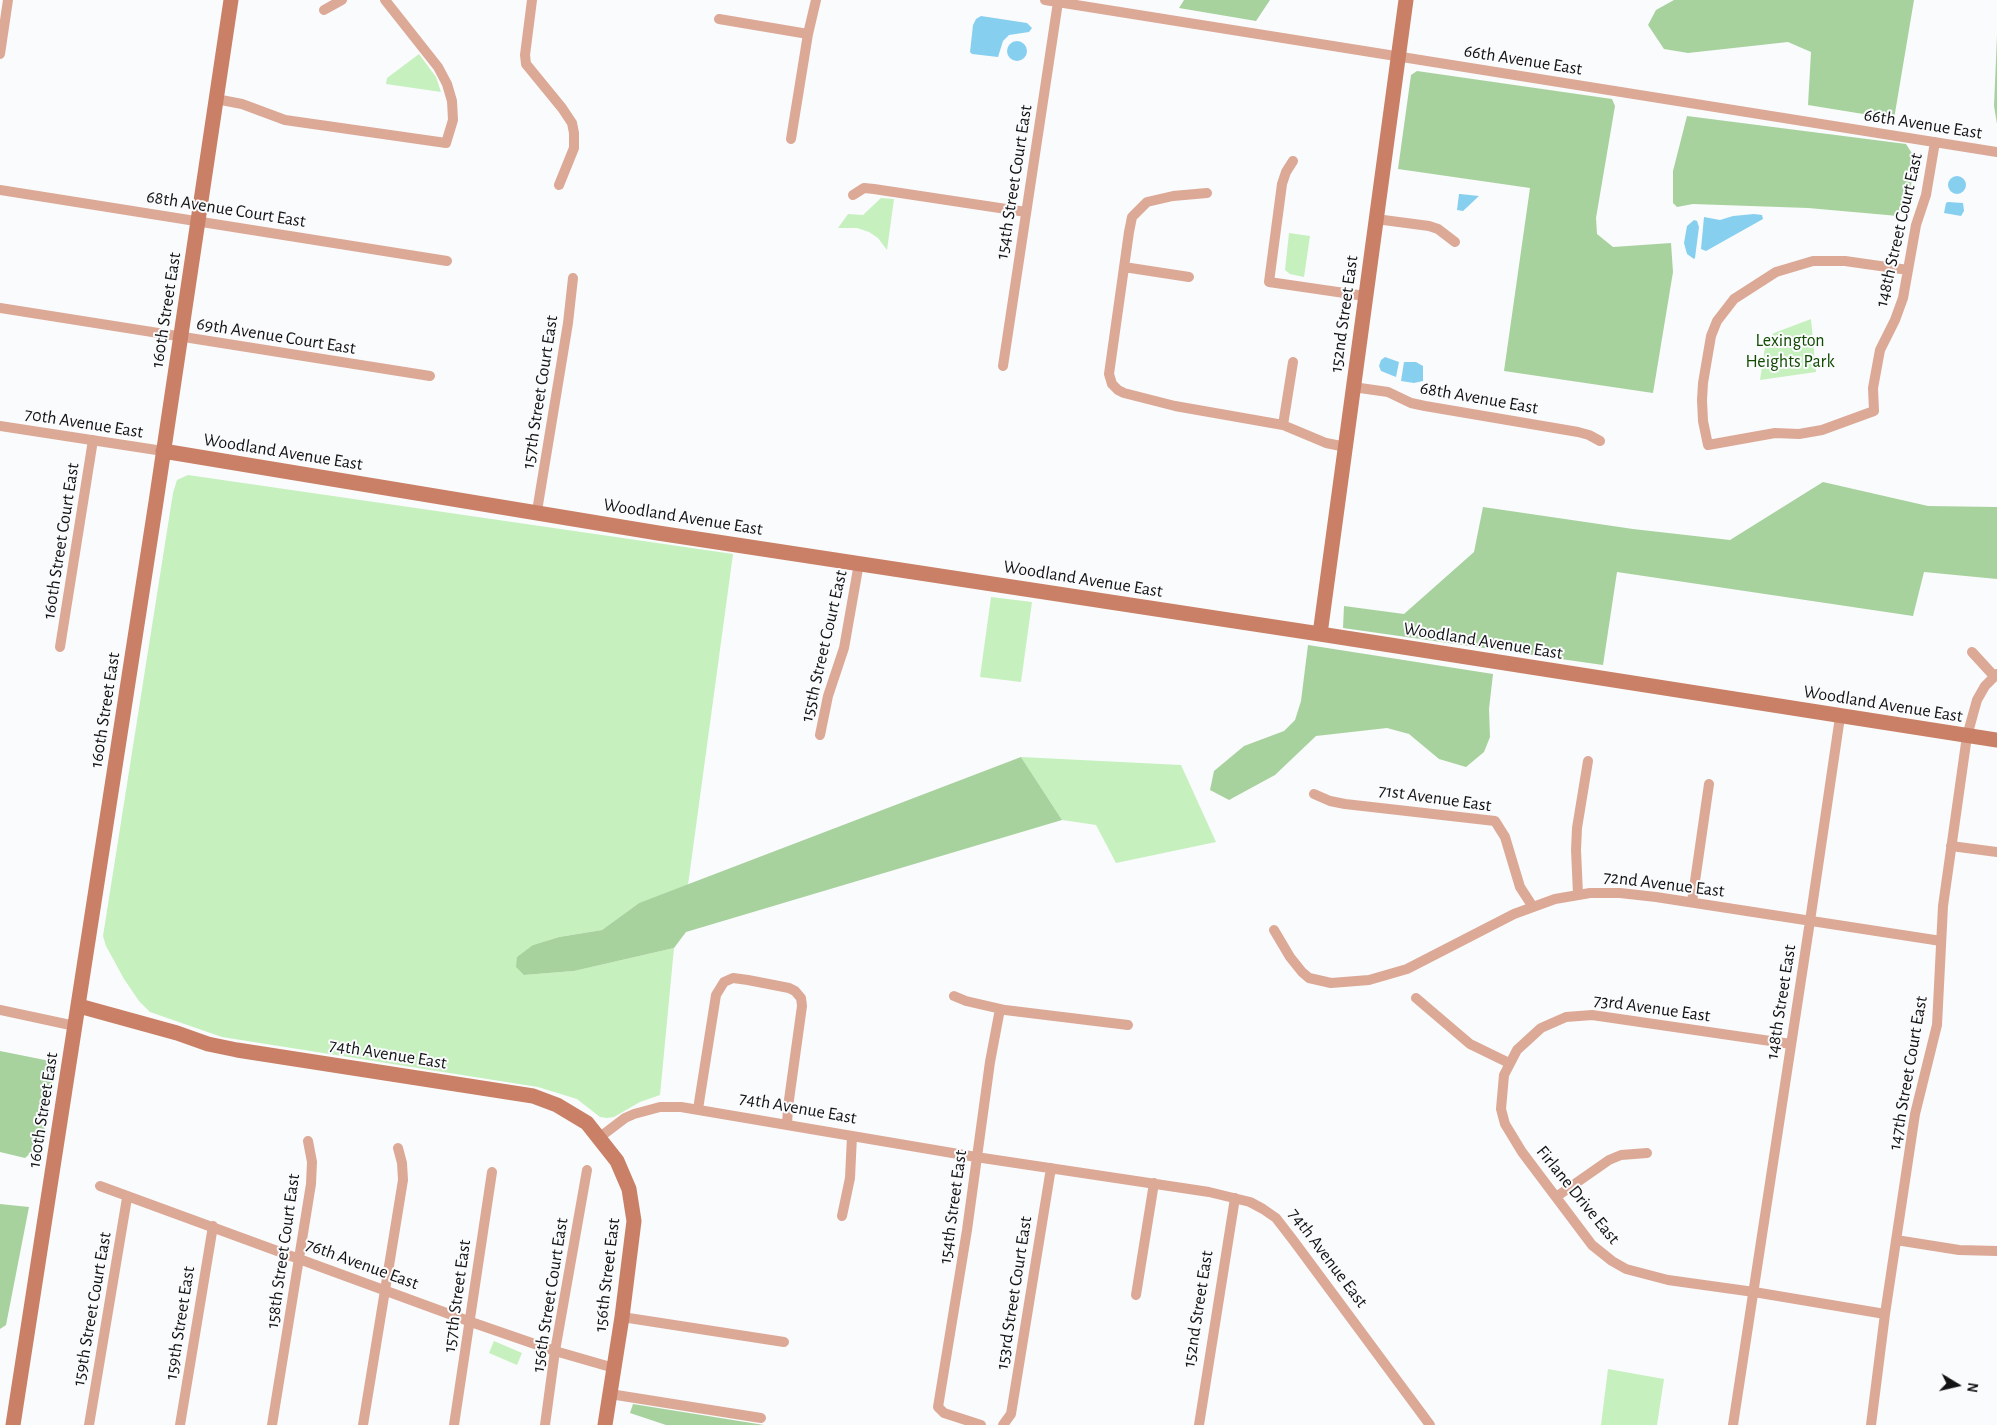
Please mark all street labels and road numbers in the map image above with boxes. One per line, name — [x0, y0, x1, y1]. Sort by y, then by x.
street label: 66th Avenue East — [1462, 40, 1584, 80]
street label: 154th Street Court East — [991, 103, 1037, 261]
street label: 66th Avenue East — [1862, 104, 1984, 144]
street label: 148th Street Court East — [1871, 151, 1927, 309]
street label: 68th Avenue Court East — [145, 186, 307, 232]
street label: 160th Street East — [146, 251, 186, 369]
street label: 152nd Street East — [1325, 254, 1363, 374]
street label: 69th Avenue Court East — [195, 313, 357, 359]
street label: 157th Street Court East — [517, 314, 563, 470]
street label: 68th Avenue East — [1418, 377, 1540, 419]
street label: 70th Avenue East — [23, 403, 145, 443]
street label: Woodland Avenue East — [202, 429, 364, 475]
street label: 160th Street Court East — [38, 461, 84, 621]
street label: Woodland Avenue East — [602, 494, 764, 540]
street label: Woodland Avenue East — [1002, 556, 1164, 602]
street label: 155th Street Court East — [796, 568, 852, 724]
street label: Woodland Avenue East — [1402, 618, 1564, 664]
street label: 160th Street East — [85, 651, 125, 769]
street label: Woodland Avenue East — [1802, 681, 1964, 727]
street label: 71st Avenue East — [1377, 779, 1493, 817]
street label: 72nd Avenue East — [1602, 866, 1726, 902]
street label: 148th Street East — [1761, 943, 1801, 1061]
street label: 73rd Avenue East — [1592, 989, 1712, 1027]
street label: 147th Street Court East — [1884, 994, 1932, 1152]
street label: 74th Avenue East — [328, 1034, 448, 1074]
street label: 160th Street East — [23, 1051, 63, 1169]
street label: 74th Avenue East — [738, 1087, 858, 1129]
street label: Firlane Drive East — [1532, 1141, 1624, 1249]
street label: 154th Street East — [934, 1149, 972, 1265]
street label: 158th Street Court East — [261, 1172, 305, 1330]
street label: 74th Avenue East — [1284, 1204, 1372, 1312]
street label: 153rd Street Court East — [991, 1215, 1037, 1371]
street label: 156th Street Court East — [527, 1216, 573, 1374]
street label: 156th Street East — [589, 1217, 625, 1333]
street label: 159th Street Court East — [68, 1230, 116, 1388]
street label: 76th Avenue East — [303, 1234, 421, 1294]
street label: 157th Street East — [438, 1238, 476, 1354]
street label: 152nd Street East — [1178, 1249, 1218, 1369]
street label: 159th Street East — [160, 1265, 200, 1381]

